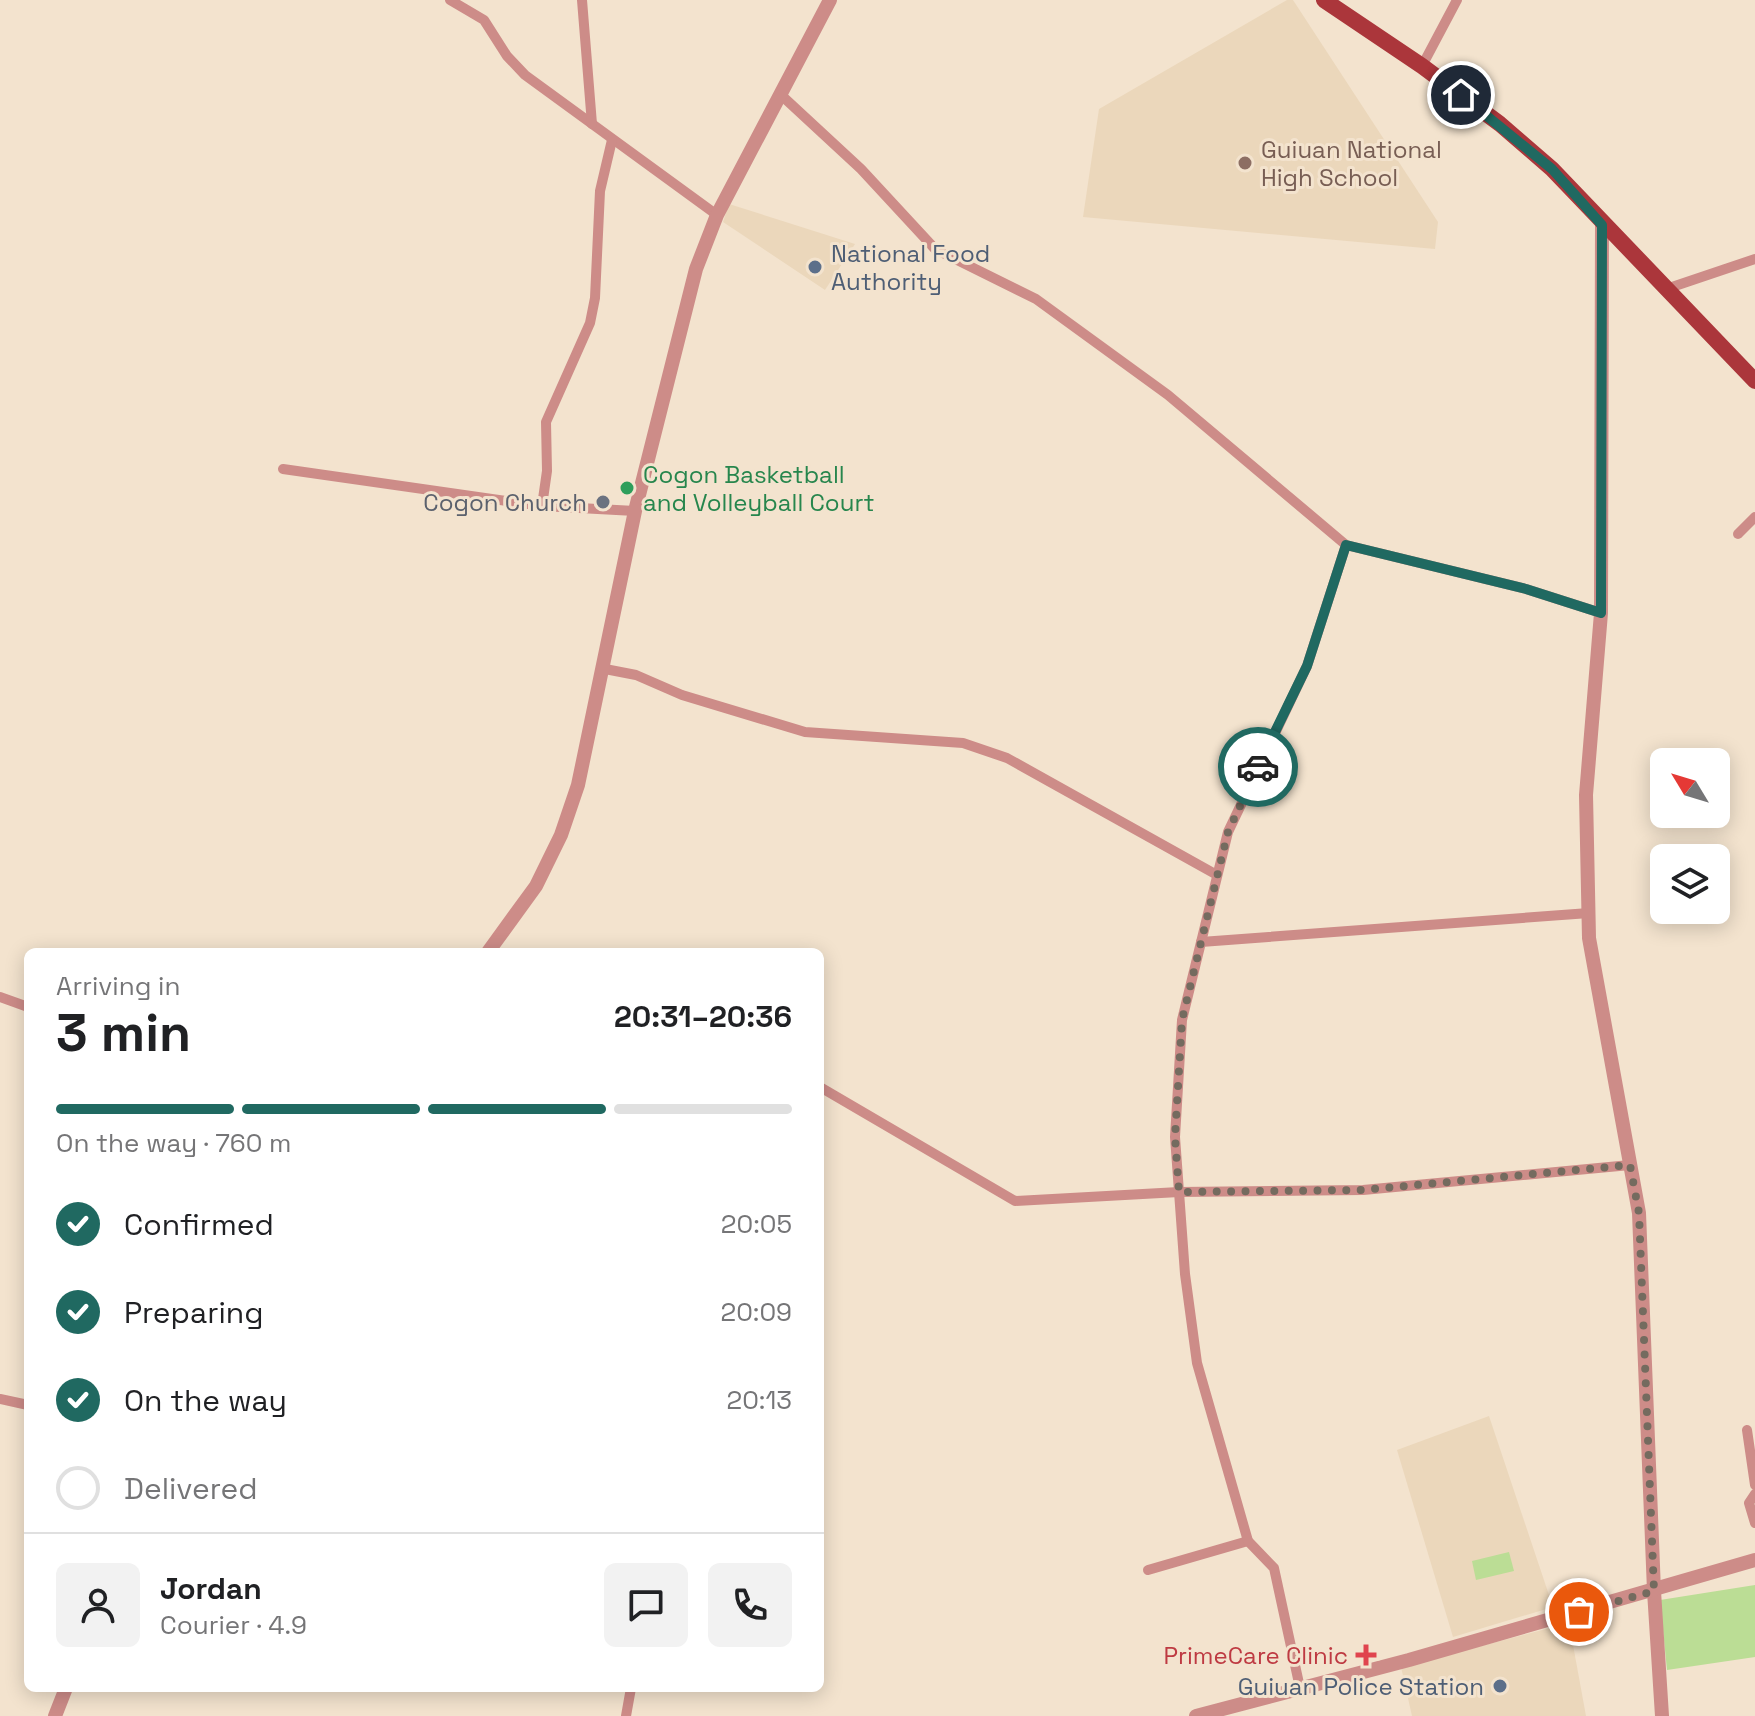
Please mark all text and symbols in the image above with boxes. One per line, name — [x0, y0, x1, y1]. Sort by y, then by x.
pin — [1427, 61, 1495, 129]
icon: home — [1439, 73, 1483, 117]
place label: Guiuan National High School — [1261, 134, 1442, 193]
marker: Guiuan National High School — [1236, 154, 1254, 172]
place label: National Food Authority — [831, 238, 990, 297]
marker: National Food Authority — [806, 258, 824, 276]
place label: Cogon Basketball and Volleyball Court — [643, 459, 874, 518]
marker: Cogon Basketball and Volleyball Court — [618, 479, 636, 497]
place label: Cogon Church — [423, 487, 587, 518]
marker: Cogon Church — [594, 493, 612, 511]
courier — [1218, 727, 1298, 807]
icon: car — [1236, 745, 1280, 789]
north arrow — [1650, 748, 1730, 828]
map controls — [1650, 748, 1730, 924]
button: layers — [1650, 844, 1730, 924]
text: Arriving in — [56, 969, 180, 1003]
text: 20:31–20:36 — [614, 997, 792, 1036]
text: 3 min — [56, 1000, 191, 1066]
text: On the way · 760 m — [56, 1126, 291, 1160]
icon: check — [56, 1202, 100, 1246]
text: Confirmed — [124, 1205, 274, 1244]
text: 20:05 — [721, 1207, 792, 1241]
icon: check — [56, 1290, 100, 1334]
text: Preparing — [124, 1293, 263, 1332]
text: 20:09 — [720, 1295, 792, 1329]
icon: check — [56, 1378, 100, 1422]
text: On the way — [124, 1381, 287, 1420]
text: 20:13 — [727, 1383, 792, 1417]
text: Delivered — [124, 1469, 258, 1508]
button: person — [56, 1563, 140, 1647]
button: chat — [604, 1563, 688, 1647]
button: phone — [708, 1563, 792, 1647]
text: Jordan — [160, 1569, 262, 1608]
pin — [1545, 1578, 1613, 1646]
icon: bag — [1557, 1590, 1601, 1634]
text: Courier · 4.9 — [160, 1608, 307, 1642]
place label: PrimeCare Clinic — [1163, 1640, 1348, 1671]
marker: PrimeCare Clinic — [1355, 1644, 1377, 1666]
place label: Guiuan Police Station — [1238, 1671, 1484, 1702]
marker: Guiuan Police Station — [1491, 1677, 1509, 1695]

